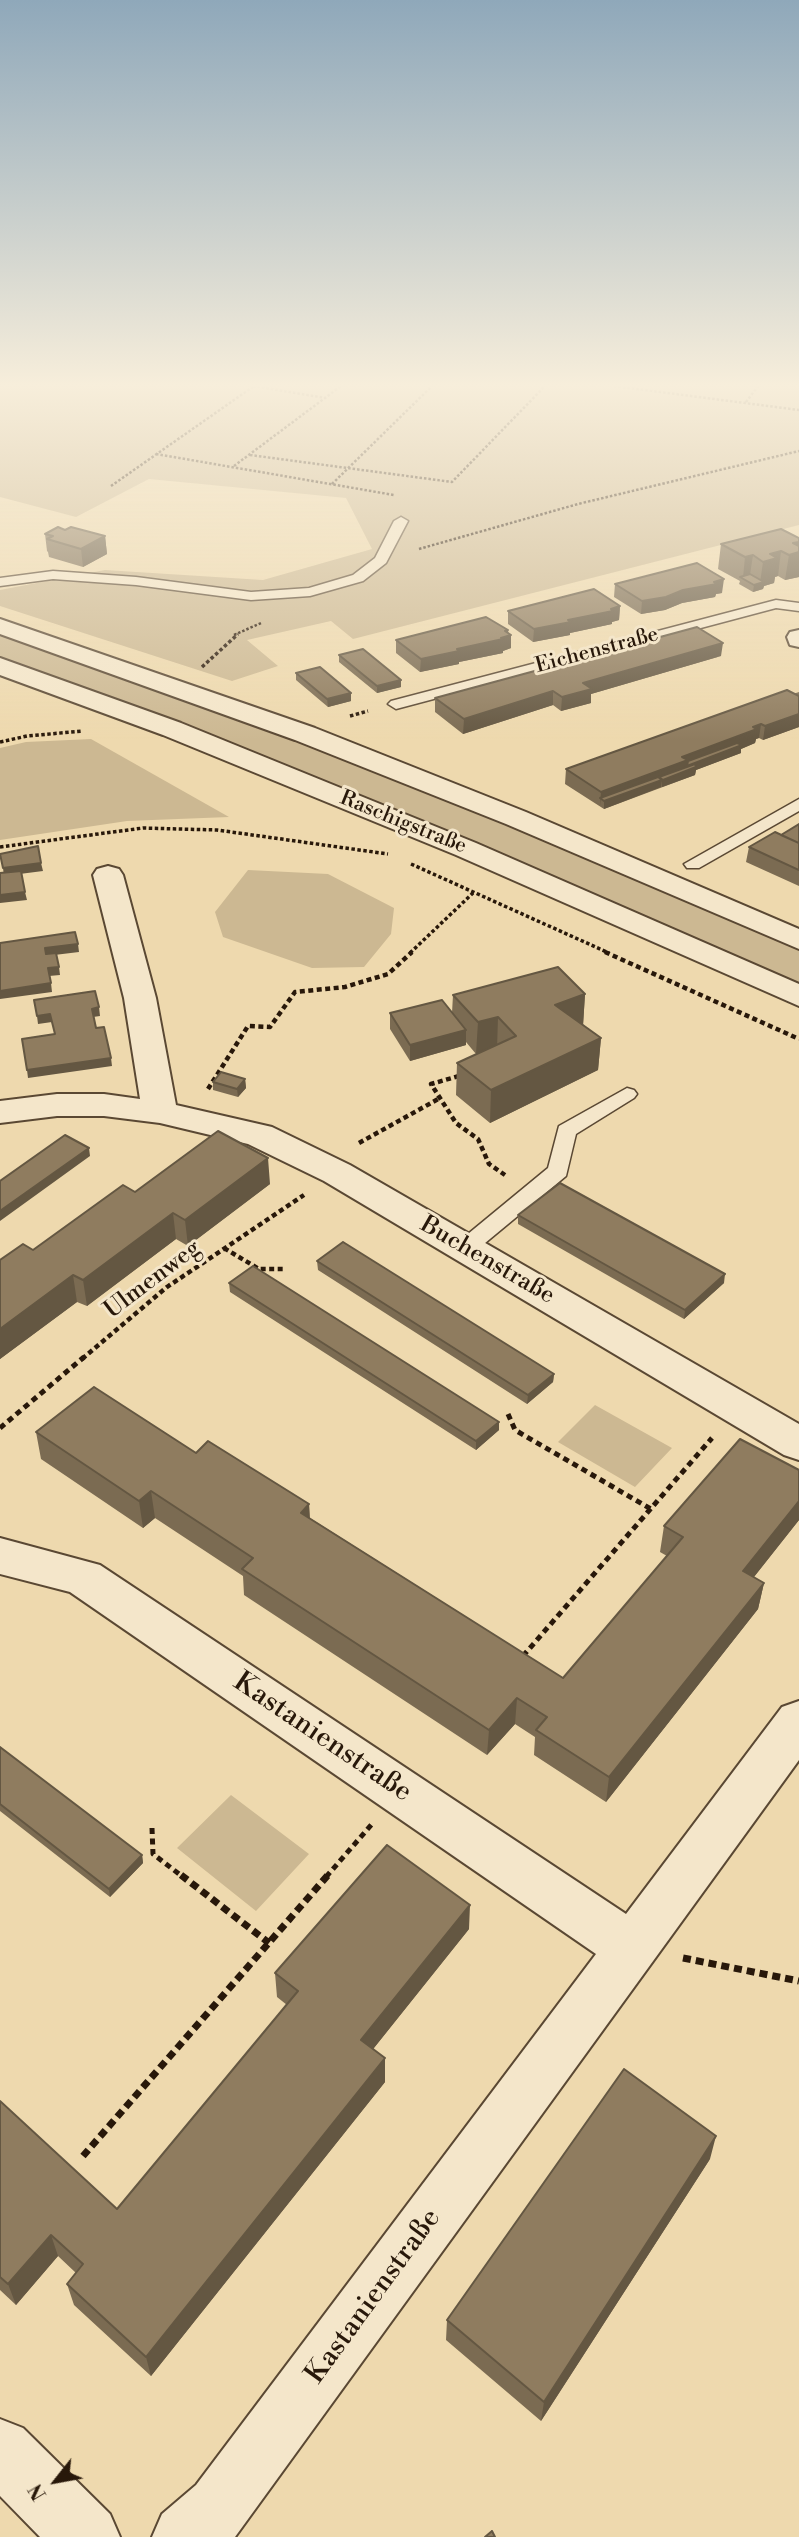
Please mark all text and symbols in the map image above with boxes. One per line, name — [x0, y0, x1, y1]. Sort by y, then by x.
street label: Eichenstraße — [533, 622, 661, 680]
street label: Raschigstraße — [336, 786, 470, 860]
street label: Buchenstraße — [415, 1211, 559, 1311]
street label: Ulmenweg — [99, 1234, 207, 1326]
street label: Kastanienstraße — [226, 1666, 418, 1810]
street label: Kastanienstraße — [299, 2203, 449, 2391]
north arrow — [21, 2446, 91, 2516]
text: N — [24, 2479, 52, 2504]

